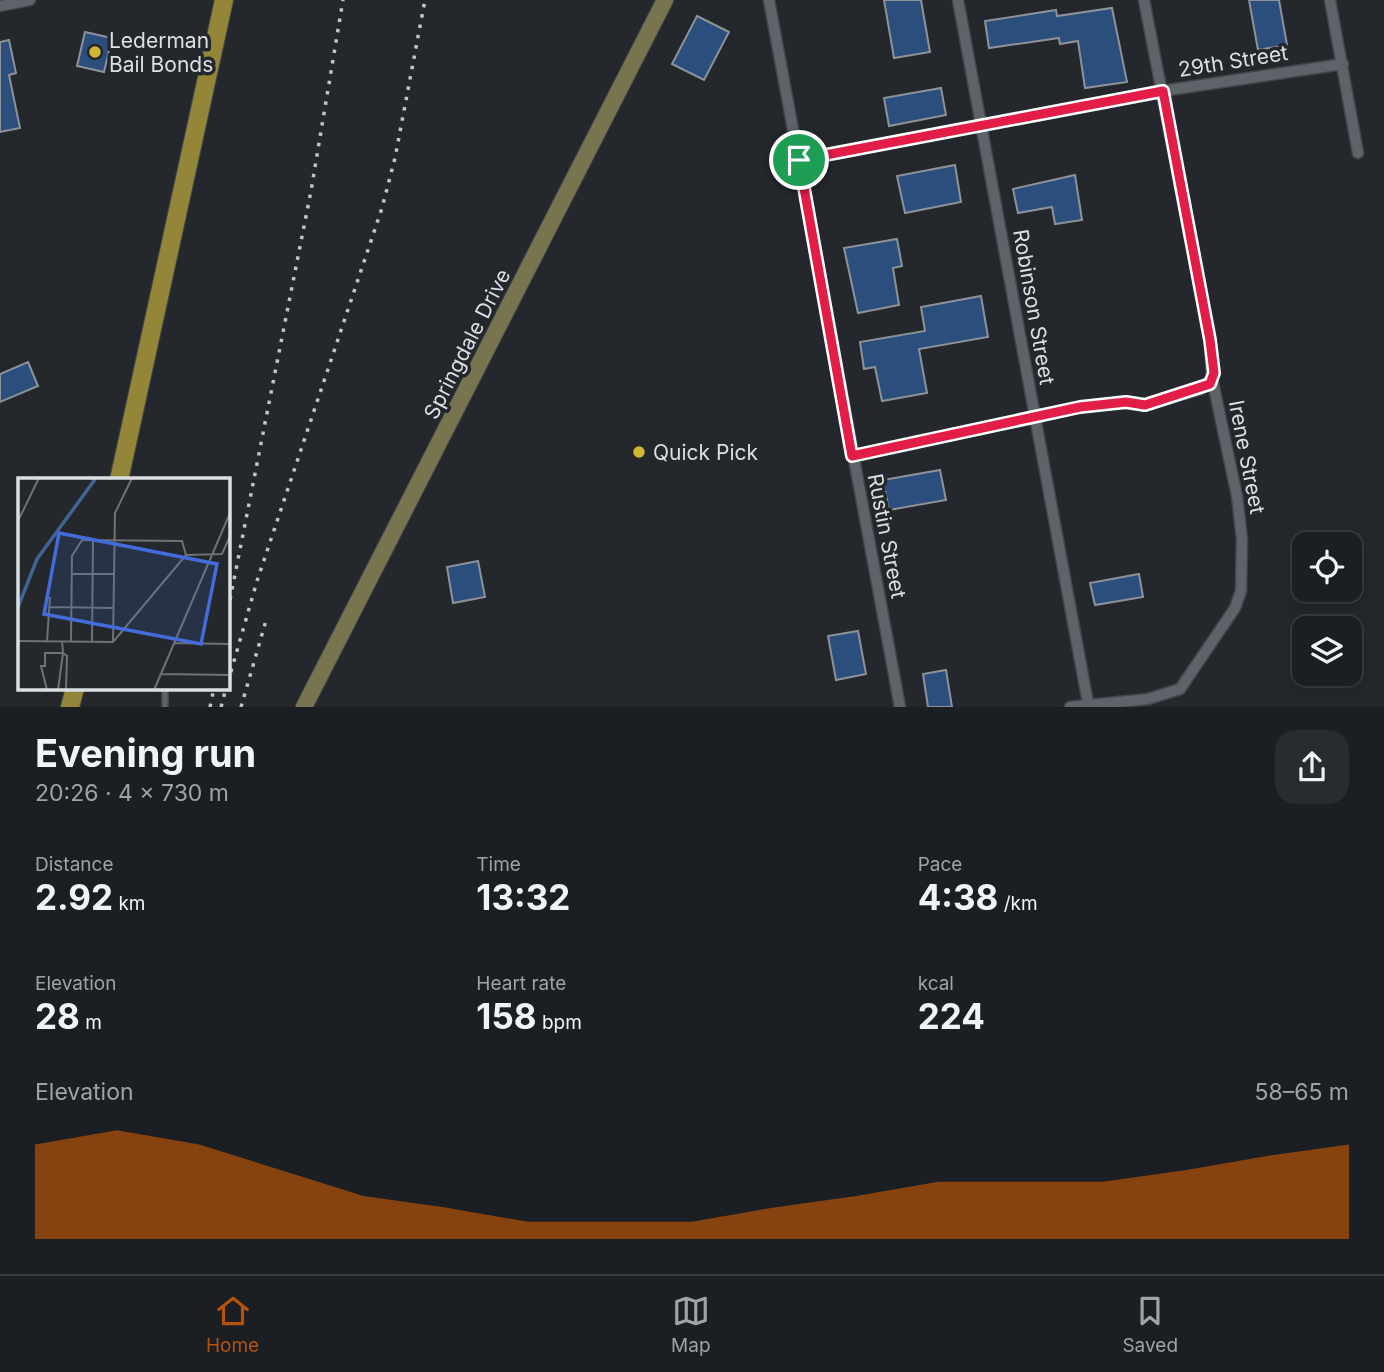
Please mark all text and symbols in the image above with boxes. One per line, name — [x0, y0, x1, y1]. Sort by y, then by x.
place label: Lederman Bail Bonds — [109, 28, 213, 77]
street label: 29th Street — [1176, 40, 1290, 82]
marker: Lederman Bail Bonds — [87, 44, 103, 60]
pin — [769, 130, 829, 190]
icon: arrive — [780, 141, 818, 179]
street label: Robinson Street — [1008, 227, 1060, 387]
street label: Springdale Drive — [418, 265, 516, 423]
street label: Irene Street — [1224, 398, 1270, 516]
place label: Quick Pick — [653, 440, 758, 465]
marker: Quick Pick — [631, 444, 647, 460]
street label: Rustin Street — [863, 472, 911, 601]
inset map — [18, 478, 229, 690]
map controls — [1292, 532, 1362, 686]
button: locate — [1292, 532, 1362, 602]
button: layers — [1292, 616, 1362, 686]
text: Evening run — [35, 730, 256, 776]
button: share — [1275, 730, 1349, 804]
text: 20:26 · 4 × 730 m — [35, 779, 229, 807]
text: Distance — [35, 853, 113, 876]
text: Time — [476, 853, 521, 876]
text: Pace — [918, 853, 962, 876]
text: 2.92 — [35, 876, 113, 918]
text: 13:32 — [476, 876, 570, 918]
text: 4:38 — [918, 876, 998, 918]
text: km — [113, 892, 146, 915]
text: /km — [998, 892, 1038, 915]
text: Elevation — [35, 972, 116, 995]
text: Heart rate — [476, 972, 566, 995]
text: kcal — [918, 972, 954, 995]
text: 28 — [35, 995, 80, 1037]
text: 158 — [476, 995, 537, 1037]
text: 224 — [918, 995, 985, 1037]
text: m — [80, 1011, 102, 1034]
text: bpm — [537, 1011, 582, 1034]
text: Elevation — [35, 1078, 134, 1106]
text: 58–65 m — [1254, 1078, 1349, 1106]
tab: Home — [206, 1292, 259, 1357]
tab: Map — [671, 1292, 711, 1357]
tab: Saved — [1122, 1292, 1178, 1357]

